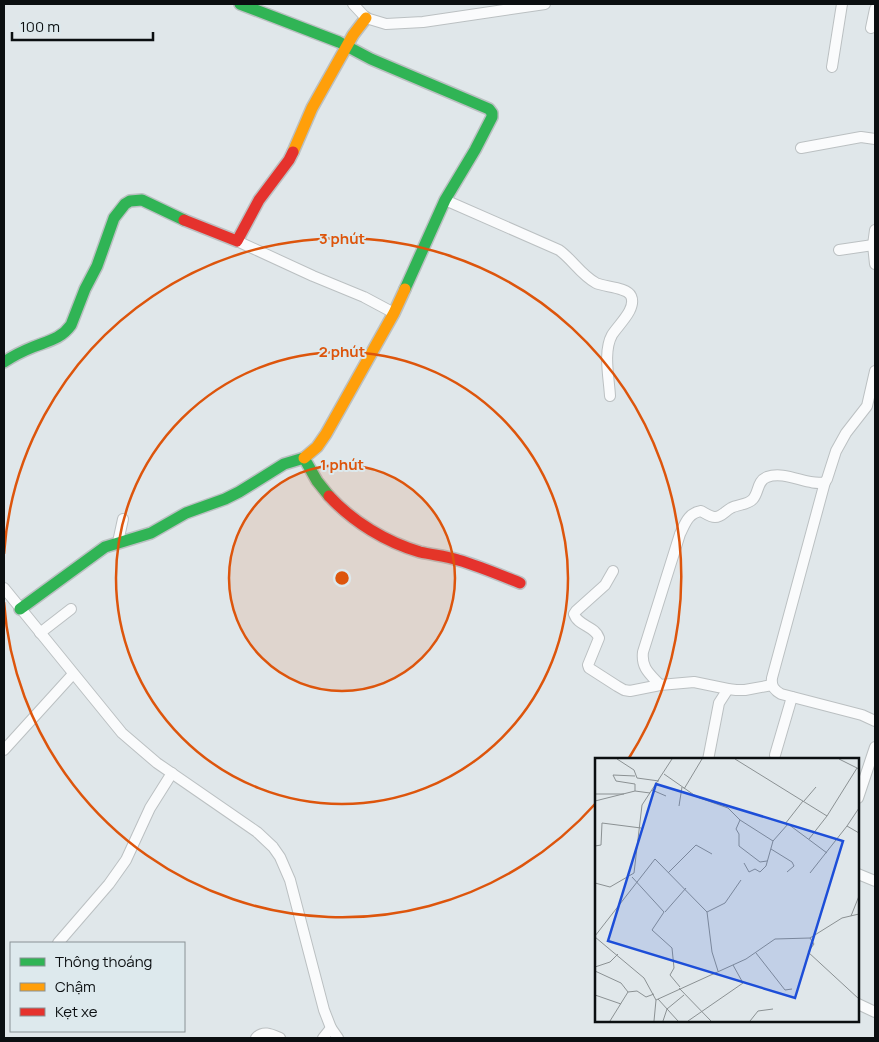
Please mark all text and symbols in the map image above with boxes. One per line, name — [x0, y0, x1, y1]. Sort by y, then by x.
scale bar — [12, 10, 154, 42]
text: 100 m — [20, 16, 60, 37]
text: 3 phút — [319, 228, 365, 249]
text: 2 phút — [319, 341, 365, 362]
text: 1 phút — [320, 454, 364, 475]
centre of rings — [333, 569, 351, 587]
inset map — [595, 758, 859, 1022]
legend — [10, 942, 185, 1032]
text: Thông thoáng — [55, 951, 152, 972]
text: Chậm — [55, 976, 96, 997]
text: Kẹt xe — [55, 1001, 98, 1022]

